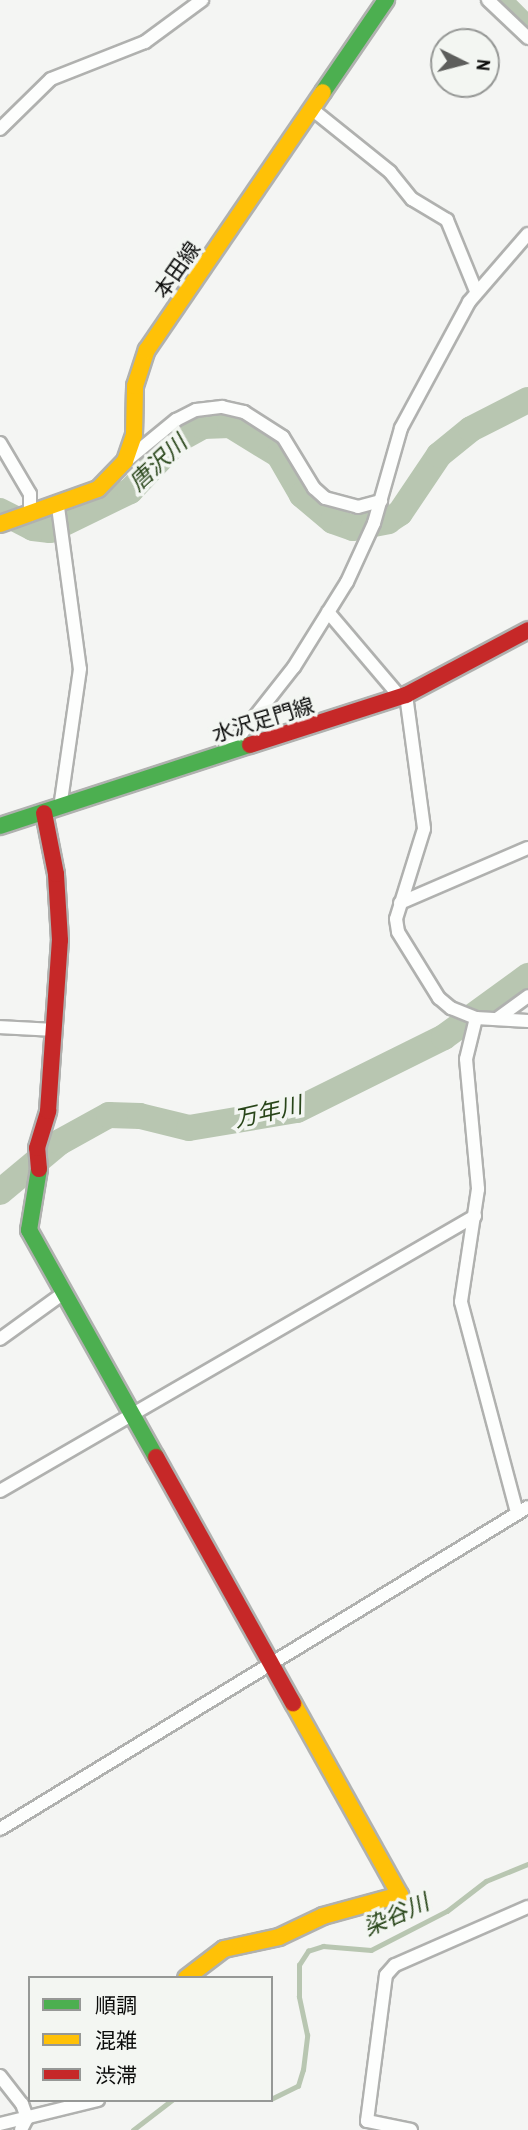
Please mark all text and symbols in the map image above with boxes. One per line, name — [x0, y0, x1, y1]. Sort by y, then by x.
north arrow — [430, 28, 500, 98]
text: N — [470, 58, 497, 72]
street label: 本田線 — [149, 237, 205, 303]
water label: 唐沢川 — [123, 429, 193, 497]
street label: 水沢足門線 — [209, 693, 317, 747]
water label: 万年川 — [231, 1091, 305, 1133]
water label: 染谷川 — [359, 1888, 433, 1942]
legend — [28, 1976, 273, 2102]
text: 順調 — [95, 1991, 137, 2020]
text: 混雑 — [95, 2026, 137, 2055]
text: 渋滞 — [95, 2061, 137, 2090]

